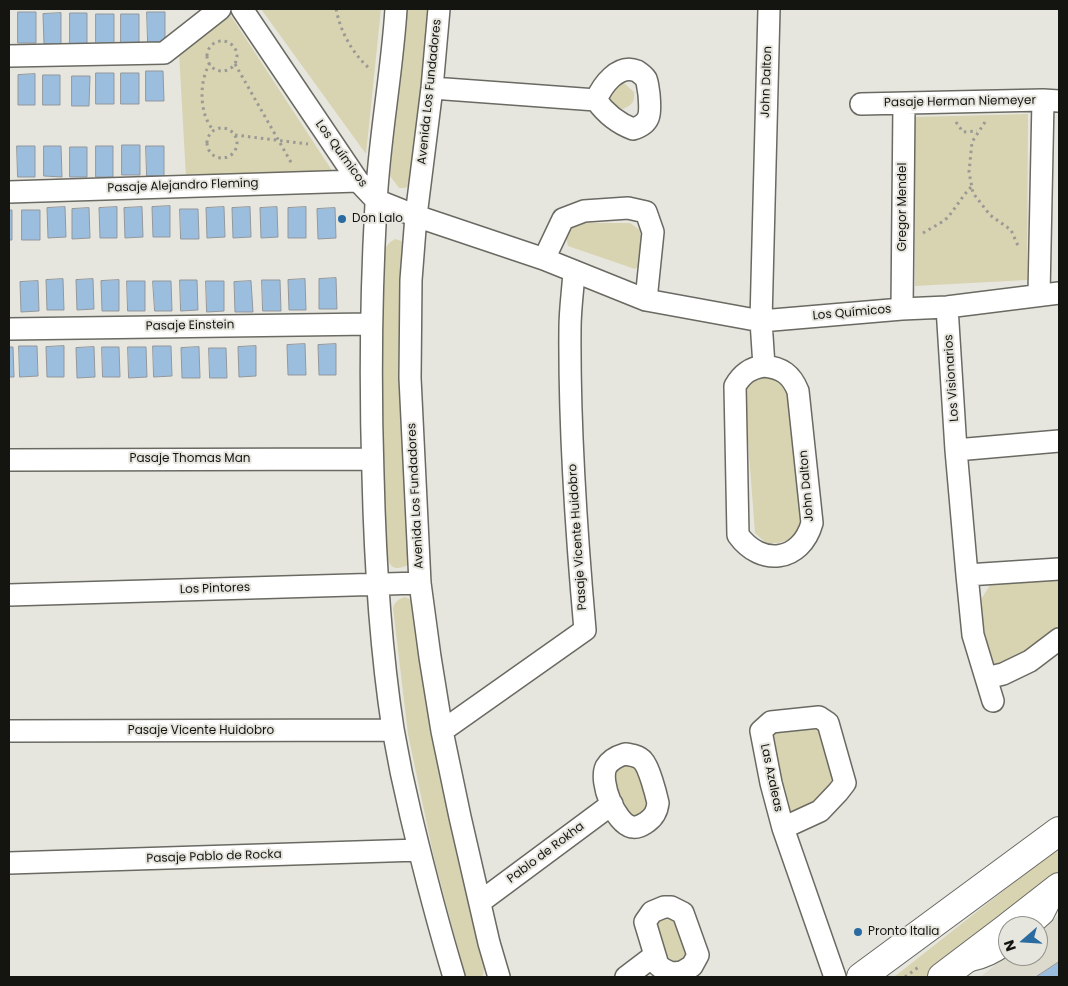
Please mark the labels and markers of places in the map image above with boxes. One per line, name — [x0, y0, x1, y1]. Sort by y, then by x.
place label: Don Lalo — [352, 212, 403, 226]
marker: Don Lalo — [336, 213, 348, 225]
place label: Pronto Italia — [868, 925, 939, 939]
marker: Pronto Italia — [852, 926, 864, 938]

